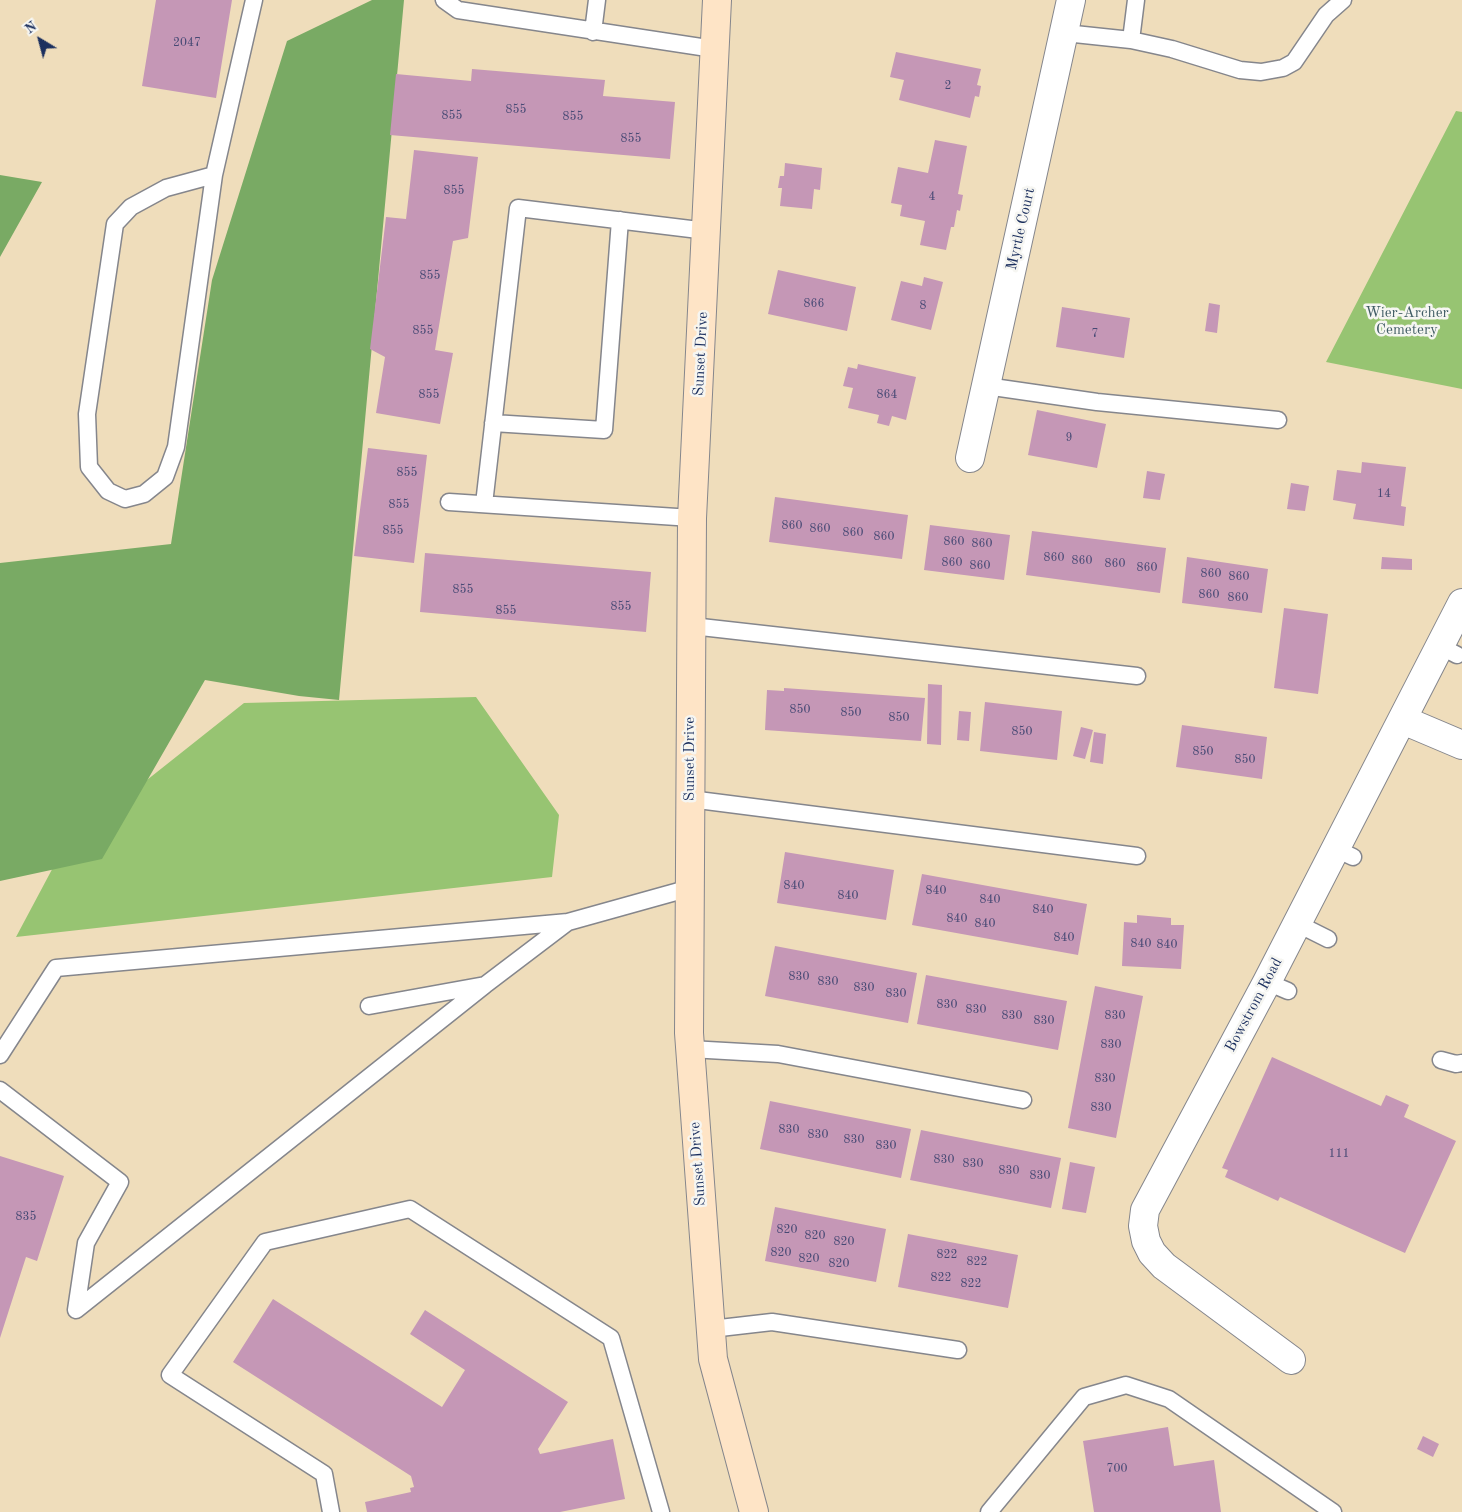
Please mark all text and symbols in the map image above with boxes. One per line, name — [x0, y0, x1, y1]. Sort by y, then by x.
north arrow — [15, 15, 65, 65]
text: N — [22, 19, 39, 37]
house number: 2047 — [173, 36, 201, 50]
house number: 2 — [945, 79, 951, 93]
house number: 855 — [506, 103, 526, 117]
house number: 855 — [442, 109, 462, 123]
house number: 855 — [563, 110, 583, 124]
house number: 855 — [621, 132, 641, 146]
house number: 855 — [444, 184, 464, 198]
street label: Myrtle Court — [1003, 186, 1039, 272]
house number: 4 — [929, 190, 935, 204]
house number: 855 — [420, 269, 440, 283]
house number: 866 — [804, 297, 824, 311]
house number: 8 — [920, 299, 926, 313]
park label: Wier-Archer Cemetery — [1365, 304, 1449, 339]
street label: Sunset Drive — [690, 311, 712, 397]
house number: 855 — [413, 324, 433, 338]
house number: 7 — [1092, 327, 1098, 341]
house number: 855 — [419, 388, 439, 402]
house number: 864 — [877, 388, 897, 402]
house number: 9 — [1066, 431, 1072, 445]
house number: 855 — [397, 466, 417, 480]
house number: 14 — [1377, 487, 1391, 501]
house number: 855 — [389, 498, 409, 512]
house number: 860 — [782, 519, 802, 533]
house number: 860 — [810, 522, 830, 536]
house number: 855 — [383, 524, 403, 538]
house number: 860 — [843, 526, 863, 540]
house number: 860 — [874, 530, 894, 544]
house number: 860 — [944, 535, 964, 549]
house number: 860 — [972, 537, 992, 551]
house number: 860 — [1044, 551, 1064, 565]
house number: 860 — [1072, 554, 1092, 568]
house number: 860 — [942, 556, 962, 570]
house number: 860 — [1105, 557, 1125, 571]
house number: 860 — [970, 559, 990, 573]
house number: 860 — [1137, 561, 1157, 575]
house number: 860 — [1201, 567, 1221, 581]
house number: 860 — [1229, 570, 1249, 584]
house number: 855 — [453, 583, 473, 597]
house number: 860 — [1199, 588, 1219, 602]
house number: 860 — [1228, 591, 1248, 605]
house number: 855 — [611, 600, 631, 614]
house number: 855 — [496, 604, 516, 618]
house number: 850 — [790, 703, 810, 717]
house number: 850 — [841, 706, 861, 720]
house number: 850 — [889, 711, 909, 725]
street label: Sunset Drive — [681, 717, 699, 801]
house number: 850 — [1012, 725, 1032, 739]
house number: 850 — [1193, 745, 1213, 759]
house number: 850 — [1235, 753, 1255, 767]
house number: 840 — [784, 879, 804, 893]
house number: 840 — [926, 884, 946, 898]
house number: 840 — [838, 889, 858, 903]
house number: 840 — [980, 893, 1000, 907]
house number: 840 — [1033, 903, 1053, 917]
house number: 840 — [947, 912, 967, 926]
house number: 840 — [975, 917, 995, 931]
house number: 840 — [1054, 931, 1074, 945]
house number: 840 — [1131, 937, 1151, 951]
house number: 840 — [1157, 938, 1177, 952]
street label: Bowstrom Road — [1222, 955, 1286, 1055]
house number: 830 — [789, 970, 809, 984]
house number: 830 — [818, 975, 838, 989]
house number: 830 — [854, 981, 874, 995]
house number: 830 — [886, 987, 906, 1001]
house number: 830 — [937, 998, 957, 1012]
house number: 830 — [966, 1003, 986, 1017]
house number: 830 — [1002, 1009, 1022, 1023]
house number: 830 — [1105, 1009, 1125, 1023]
house number: 830 — [1034, 1014, 1054, 1028]
house number: 830 — [1101, 1038, 1121, 1052]
house number: 830 — [1095, 1072, 1115, 1086]
house number: 830 — [1091, 1101, 1111, 1115]
street label: Sunset Drive — [686, 1121, 710, 1207]
house number: 830 — [779, 1123, 799, 1137]
house number: 830 — [808, 1128, 828, 1142]
house number: 830 — [844, 1133, 864, 1147]
house number: 830 — [876, 1139, 896, 1153]
house number: 111 — [1329, 1147, 1349, 1161]
house number: 830 — [934, 1153, 954, 1167]
house number: 830 — [963, 1157, 983, 1171]
house number: 830 — [999, 1164, 1019, 1178]
house number: 830 — [1030, 1169, 1050, 1183]
house number: 835 — [16, 1210, 36, 1224]
house number: 820 — [777, 1223, 797, 1237]
house number: 820 — [805, 1229, 825, 1243]
house number: 820 — [834, 1235, 854, 1249]
house number: 820 — [771, 1246, 791, 1260]
house number: 822 — [937, 1248, 957, 1262]
house number: 820 — [799, 1252, 819, 1266]
house number: 822 — [967, 1255, 987, 1269]
house number: 820 — [829, 1257, 849, 1271]
house number: 822 — [931, 1271, 951, 1285]
house number: 822 — [961, 1277, 981, 1291]
house number: 700 — [1107, 1462, 1127, 1476]

